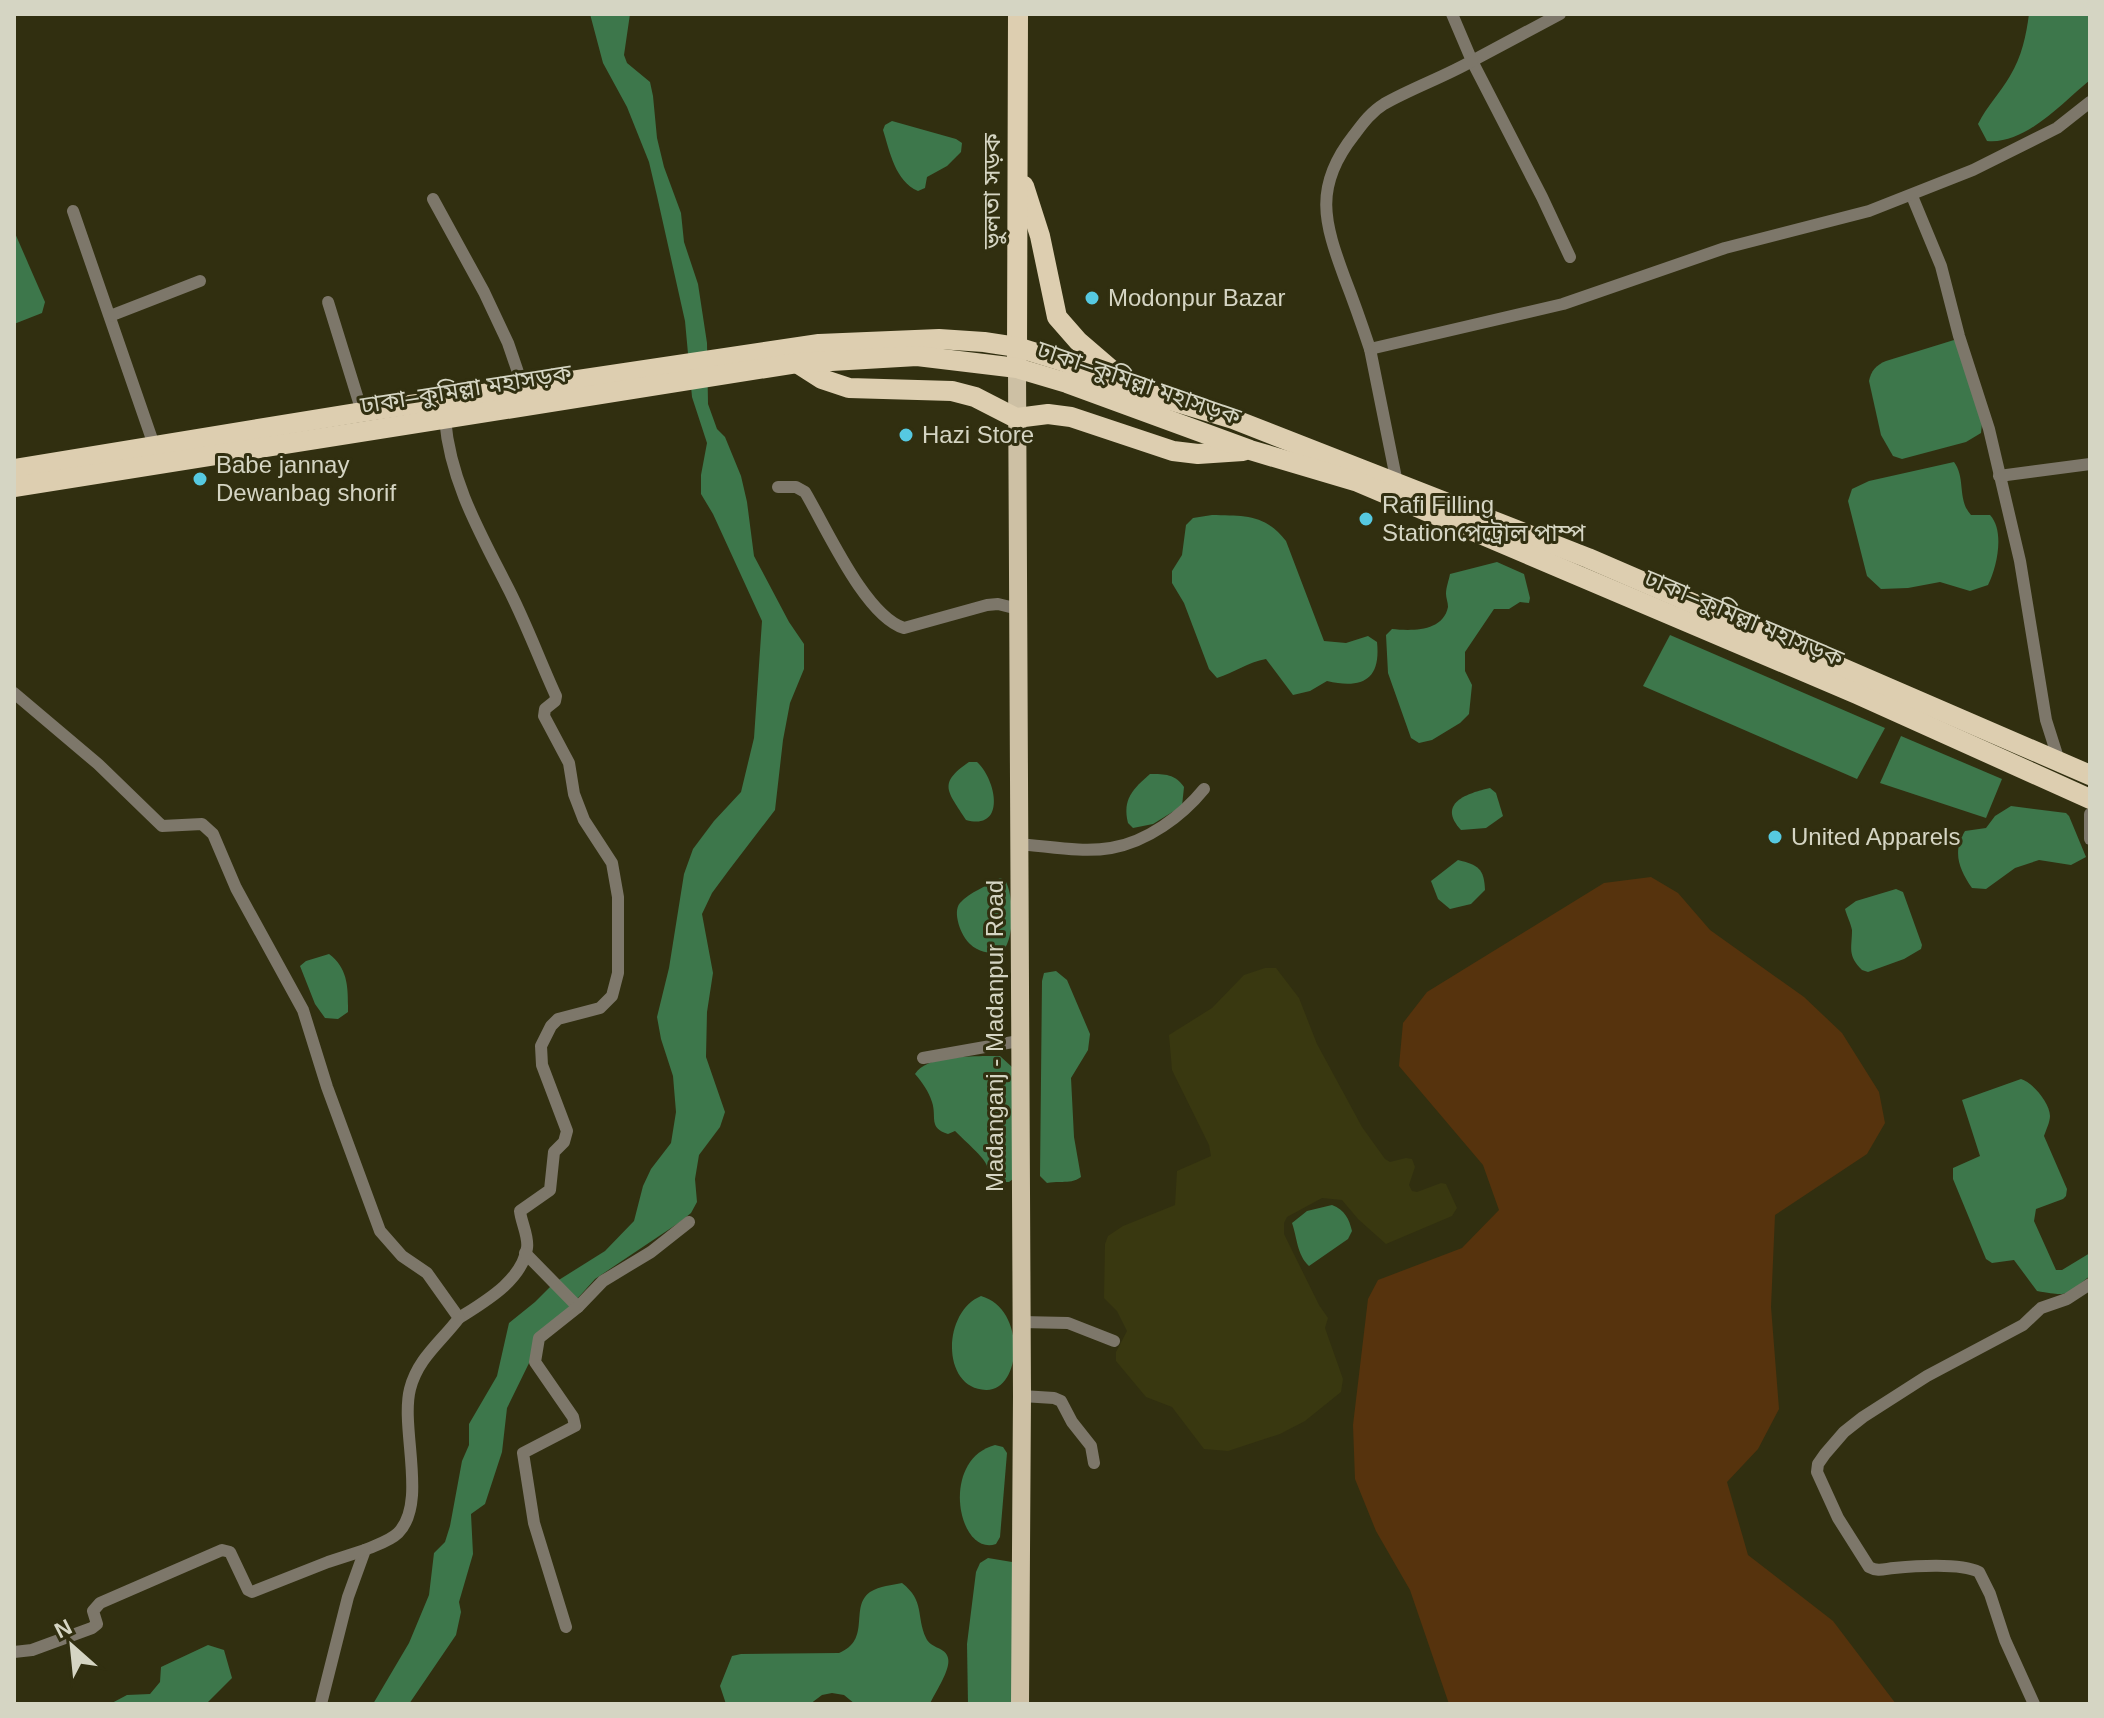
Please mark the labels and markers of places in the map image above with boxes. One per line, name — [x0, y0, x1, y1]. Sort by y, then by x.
place label: Modonpur Bazar — [1108, 284, 1285, 311]
marker: Modonpur Bazar — [1083, 289, 1101, 307]
place label: Hazi Store — [922, 421, 1034, 448]
marker: Hazi Store — [897, 426, 915, 444]
place label: Babe jannay Dewanbag shorif — [216, 451, 396, 506]
marker: Babe jannay Dewanbag shorif — [191, 470, 209, 488]
place label: Rafi Filling Stationপেট্রোল পাম্প — [1382, 491, 1586, 546]
marker: Rafi Filling Stationপেট্রোল পাম্প — [1357, 510, 1375, 528]
place label: United Apparels — [1791, 823, 1960, 850]
marker: United Apparels — [1766, 828, 1784, 846]

